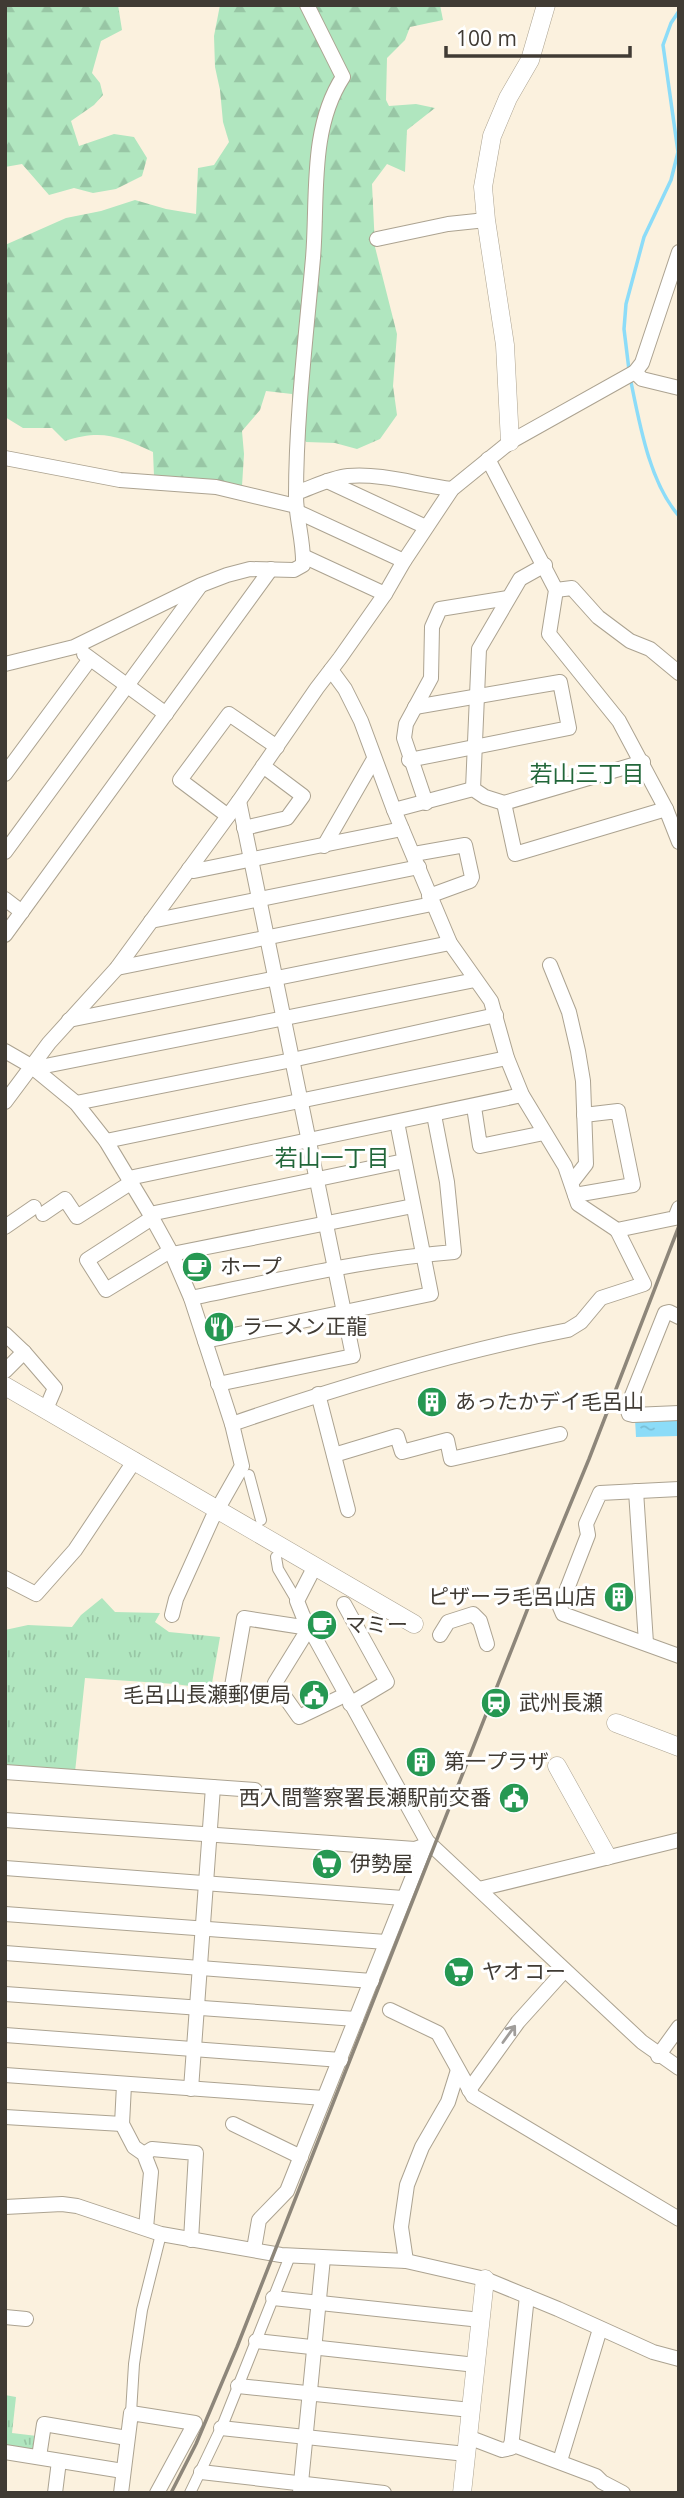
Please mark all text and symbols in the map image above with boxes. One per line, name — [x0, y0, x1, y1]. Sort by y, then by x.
scale bar — [446, 14, 630, 58]
text: 100 m — [456, 24, 517, 52]
district label: 若山三丁目 — [530, 757, 645, 789]
district label: 若山一丁目 — [275, 1141, 390, 1173]
cafe icon: ホープ — [180, 1250, 214, 1284]
place label: ホープ — [220, 1252, 282, 1280]
restaurant icon: ラーメン正龍 — [202, 1310, 236, 1344]
place label: ラーメン正龍 — [242, 1312, 367, 1340]
building icon: あったかデイ毛呂山 — [415, 1385, 449, 1419]
place label: あったかデイ毛呂山 — [455, 1387, 644, 1415]
building icon: ピザーラ毛呂山店 — [602, 1580, 636, 1614]
place label: ピザーラ毛呂山店 — [428, 1582, 596, 1610]
cafe icon: マミー — [305, 1608, 339, 1642]
place label: マミー — [345, 1610, 408, 1638]
public building icon: 毛呂山長瀬郵便局 — [297, 1678, 331, 1712]
place label: 毛呂山長瀬郵便局 — [123, 1680, 291, 1708]
station icon: 武州長瀬 — [479, 1686, 513, 1720]
place label: 武州長瀬 — [519, 1688, 603, 1716]
building icon: 第一プラザ — [404, 1745, 438, 1779]
place label: 第一プラザ — [444, 1747, 549, 1775]
public building icon: 西入間警察署長瀬駅前交番 — [497, 1781, 531, 1815]
place label: 西入間警察署長瀬駅前交番 — [239, 1783, 491, 1811]
supermarket icon: 伊勢屋 — [310, 1847, 344, 1881]
place label: 伊勢屋 — [350, 1849, 413, 1877]
supermarket icon: ヤオコー — [442, 1955, 476, 1989]
place label: ヤオコー — [482, 1957, 566, 1985]
one-way arrow — [502, 2025, 516, 2044]

